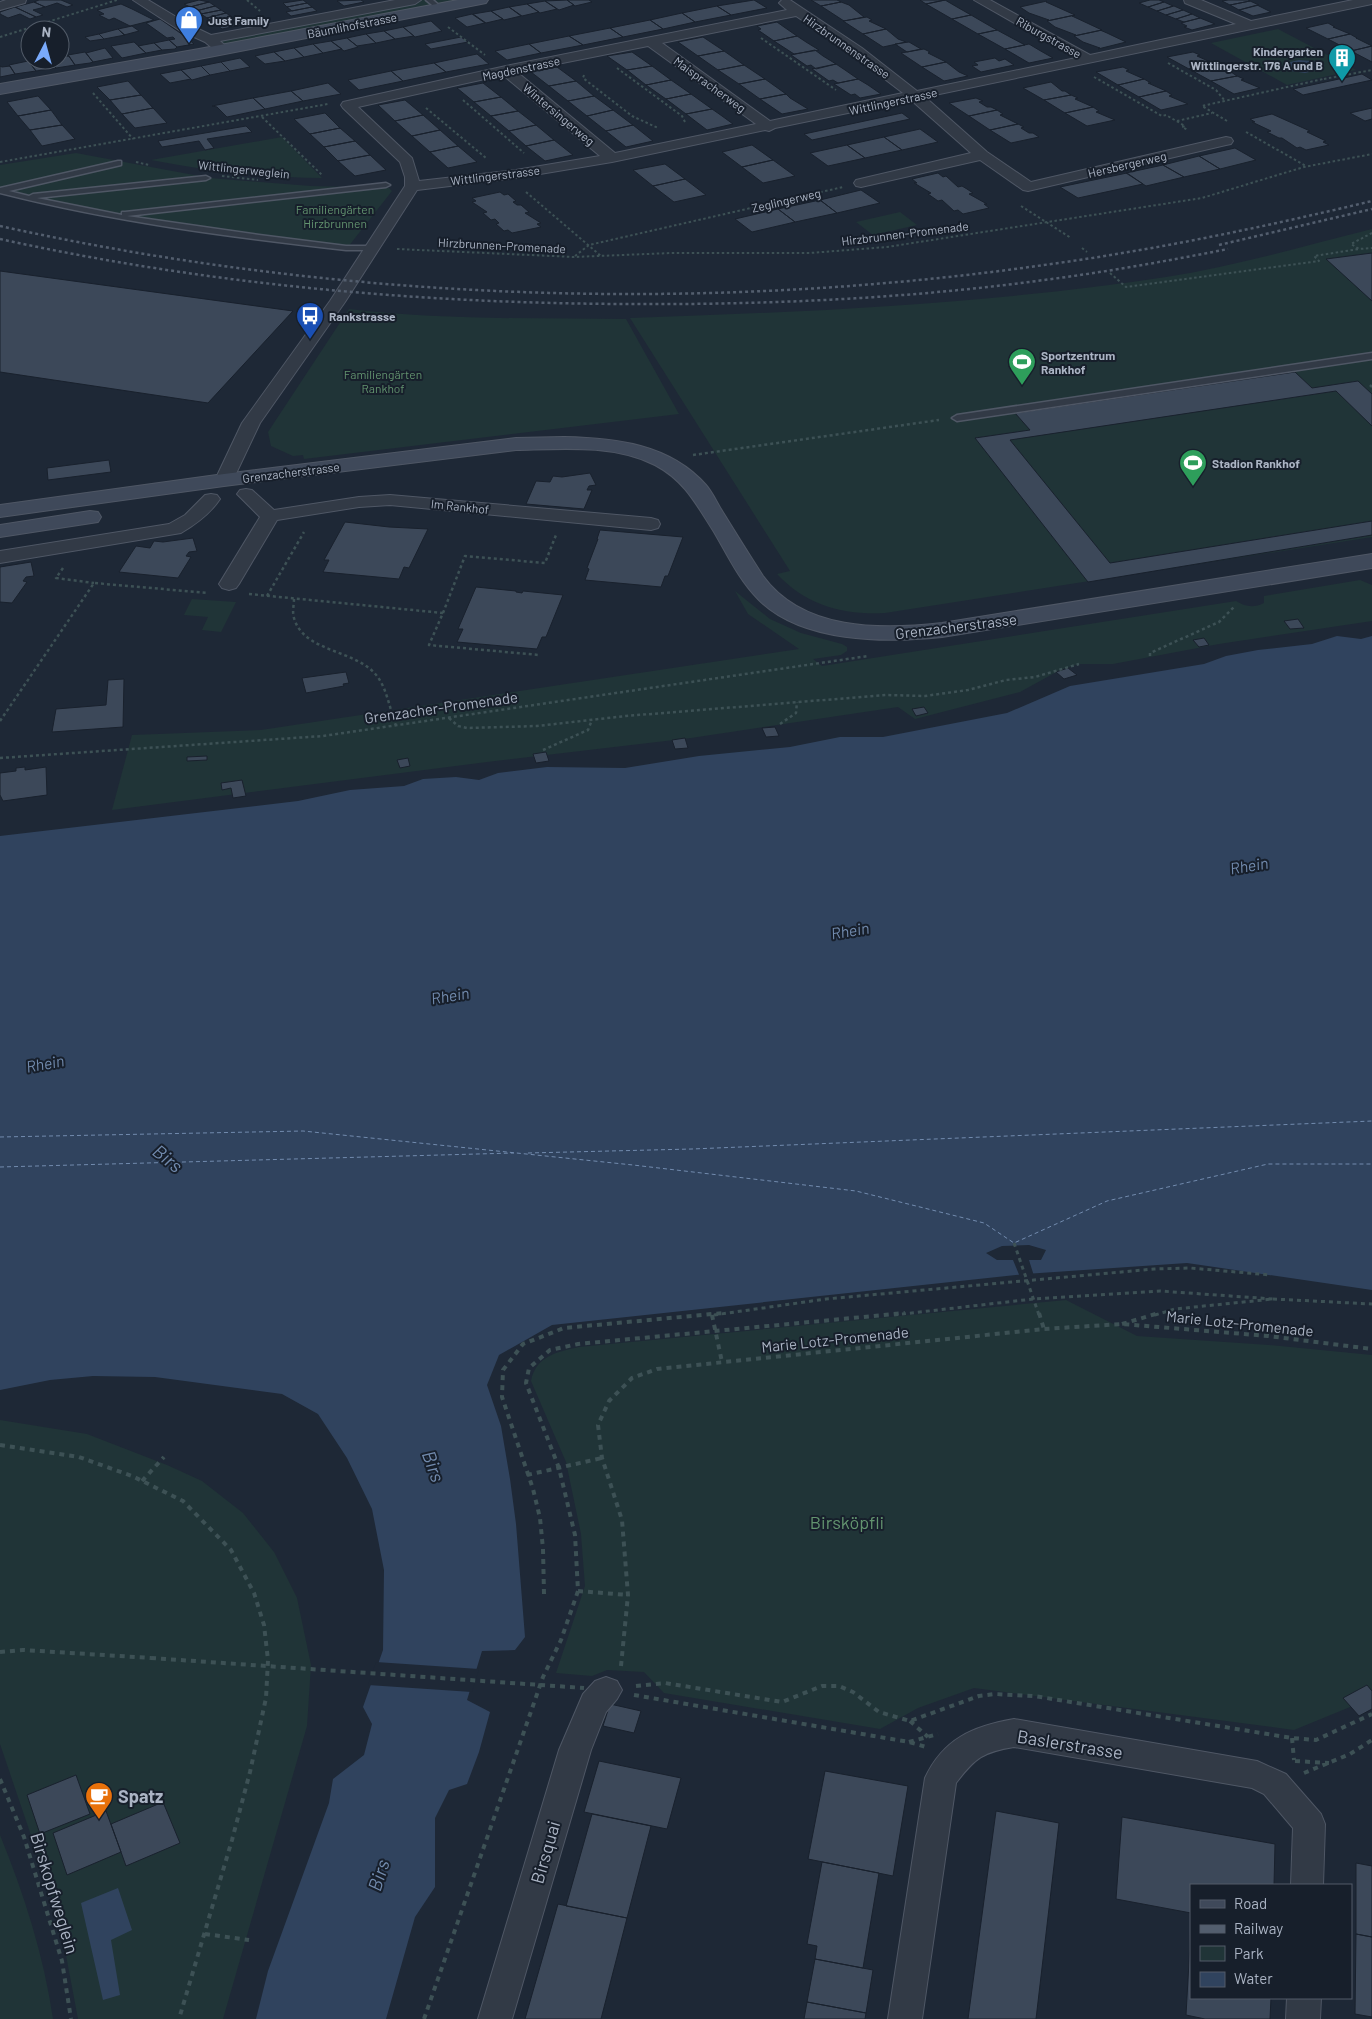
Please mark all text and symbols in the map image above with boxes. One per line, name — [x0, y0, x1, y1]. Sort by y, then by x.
shop icon: Just Family — [174, 5, 204, 44]
street label: Bäumlihofstrasse — [306, 9, 398, 41]
street label: Hirzbrunnenstrasse — [801, 11, 893, 81]
place label: Just Family — [208, 13, 269, 27]
street label: Riburgstrasse — [1014, 13, 1084, 61]
north arrow — [20, 20, 70, 70]
text: N — [41, 23, 52, 41]
building icon: Kindergarten Wittlingerstr. 176 A und B — [1327, 43, 1357, 82]
place label: Kindergarten Wittlingerstr. 176 A und B — [1190, 44, 1323, 72]
street label: Magdenstrasse — [481, 53, 561, 83]
street label: Maispracherweg — [671, 53, 749, 115]
street label: Wintersingerweg — [520, 80, 598, 148]
street label: Wittlingerstrasse — [847, 85, 939, 117]
street label: Hersbergerweg — [1086, 148, 1168, 180]
street label: Wittlingerweglein — [197, 157, 291, 181]
street label: Wittlingerstrasse — [449, 163, 541, 187]
street label: Zeglingerweg — [750, 185, 822, 215]
park label: Familiengärten Hirzbrunnen — [296, 202, 374, 230]
street label: Hirzbrunnen-Promenade — [841, 218, 969, 248]
street label: Hirzbrunnen-Promenade — [438, 235, 566, 255]
bus stop icon: Rankstrasse — [295, 301, 325, 340]
place label: Rankstrasse — [329, 309, 396, 323]
sports icon: Sportzentrum Rankhof — [1007, 347, 1037, 386]
place label: Sportzentrum Rankhof — [1041, 348, 1115, 376]
park label: Familiengärten Rankhof — [344, 367, 422, 395]
sports icon: Stadion Rankhof — [1178, 448, 1208, 487]
place label: Stadion Rankhof — [1212, 456, 1300, 470]
street label: Grenzacherstrasse — [242, 459, 340, 485]
street label: Im Rankhof — [430, 496, 490, 516]
street label: Grenzacherstrasse — [894, 610, 1018, 642]
street label: Grenzacher-Promenade — [363, 687, 519, 727]
water label: Rhein — [1229, 853, 1269, 877]
water label: Rhein — [830, 918, 870, 942]
water label: Rhein — [430, 983, 470, 1007]
water label: Rhein — [24, 1050, 66, 1076]
water label: Birs — [148, 1139, 188, 1177]
street label: Marie Lotz-Promenade — [1165, 1306, 1315, 1340]
street label: Marie Lotz-Promenade — [760, 1322, 910, 1356]
water label: Birs — [418, 1447, 450, 1485]
park label: Birsköpfli — [810, 1511, 884, 1533]
street label: Baslerstrasse — [1016, 1725, 1124, 1763]
cafe icon: Spatz — [84, 1781, 114, 1820]
place label: Spatz — [118, 1785, 163, 1807]
street label: Birsquai — [526, 1818, 564, 1886]
street label: Birskopfweglein — [26, 1830, 84, 1956]
water label: Birs — [362, 1856, 394, 1894]
legend — [1190, 1884, 1352, 1999]
text: Road — [1234, 1894, 1267, 1912]
text: Railway — [1234, 1919, 1283, 1937]
text: Park — [1234, 1944, 1264, 1962]
text: Water — [1234, 1969, 1273, 1987]

